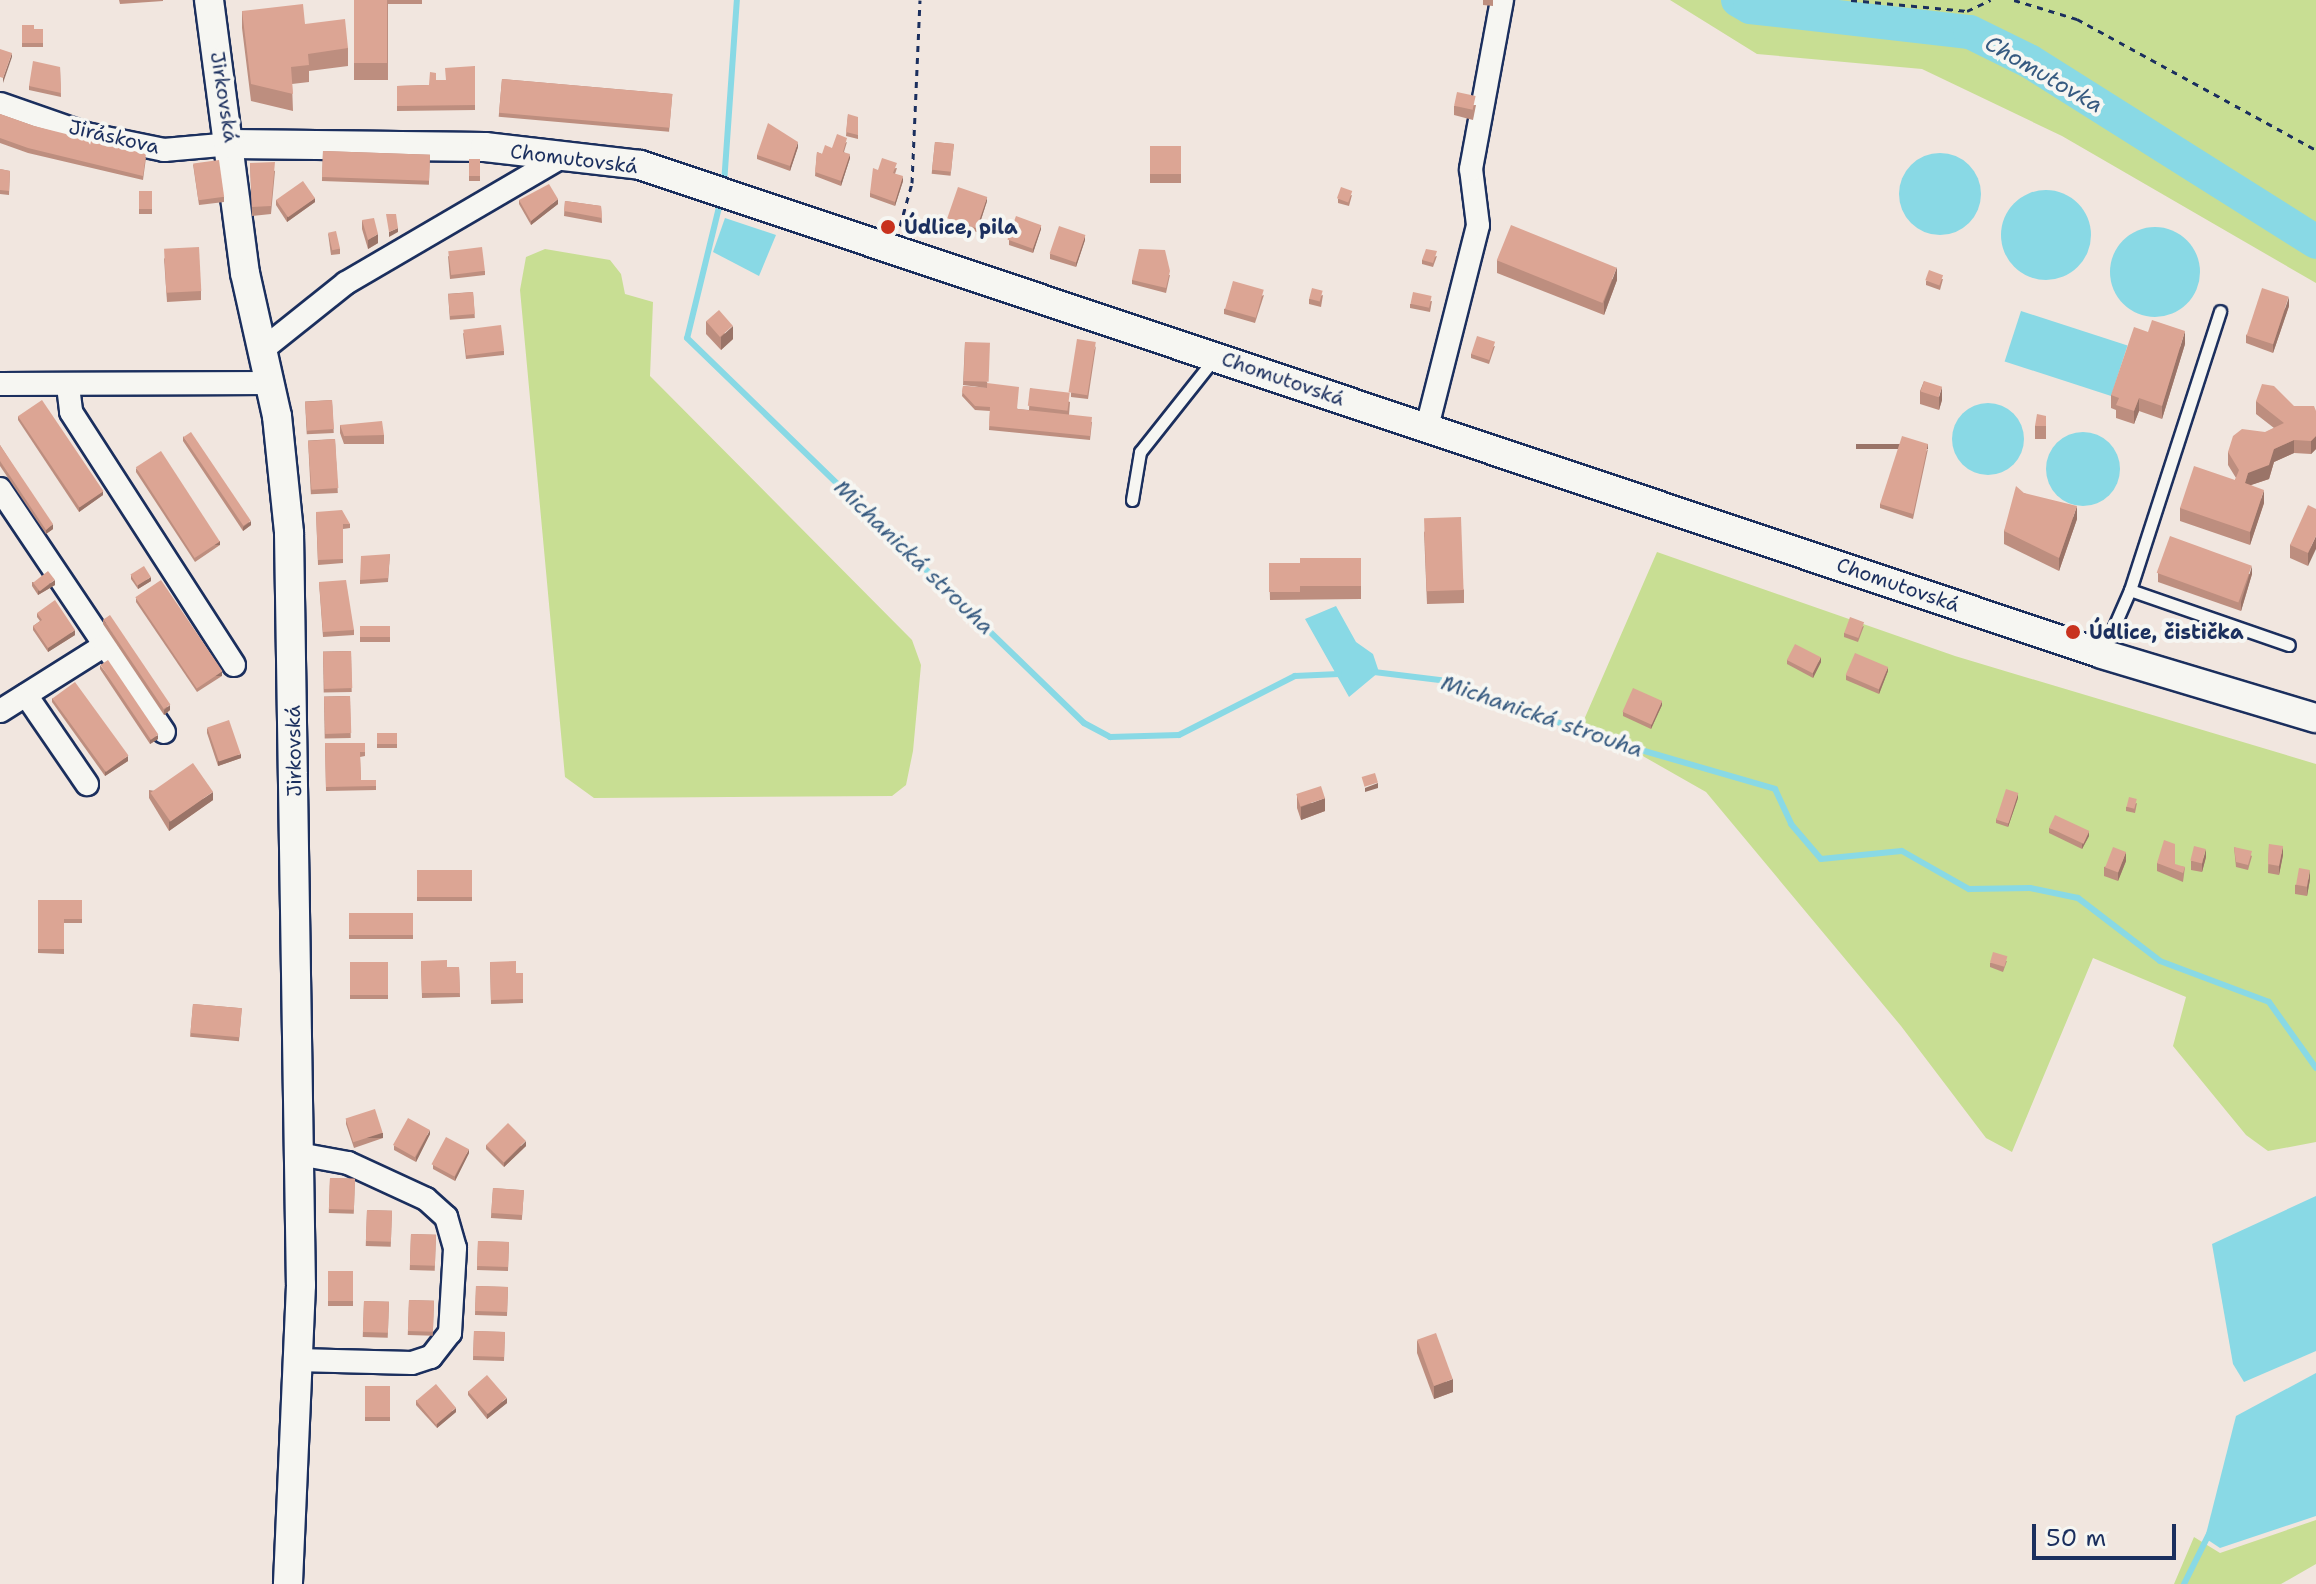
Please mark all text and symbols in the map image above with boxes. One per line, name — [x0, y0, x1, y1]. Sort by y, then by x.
water label: Chomutovka — [1980, 30, 2108, 118]
street label: Jirkovská — [205, 50, 243, 144]
street label: Jiráskova — [66, 115, 162, 159]
street label: Chomutovská — [509, 139, 639, 179]
place label: Údlice, pila — [904, 215, 1018, 239]
marker: Údlice, pila — [879, 218, 897, 236]
street label: Chomutovská — [1218, 347, 1348, 411]
water label: Michanická strouha — [829, 474, 999, 640]
street label: Chomutovská — [1833, 553, 1963, 617]
place label: Údlice, čistička — [2089, 620, 2244, 644]
marker: Údlice, čistička — [2064, 623, 2082, 641]
water label: Michanická strouha — [1438, 669, 1646, 763]
street label: Jirkovská — [281, 705, 307, 797]
scale bar — [2036, 1508, 2180, 1558]
text: 50 m — [2046, 1522, 2106, 1554]

